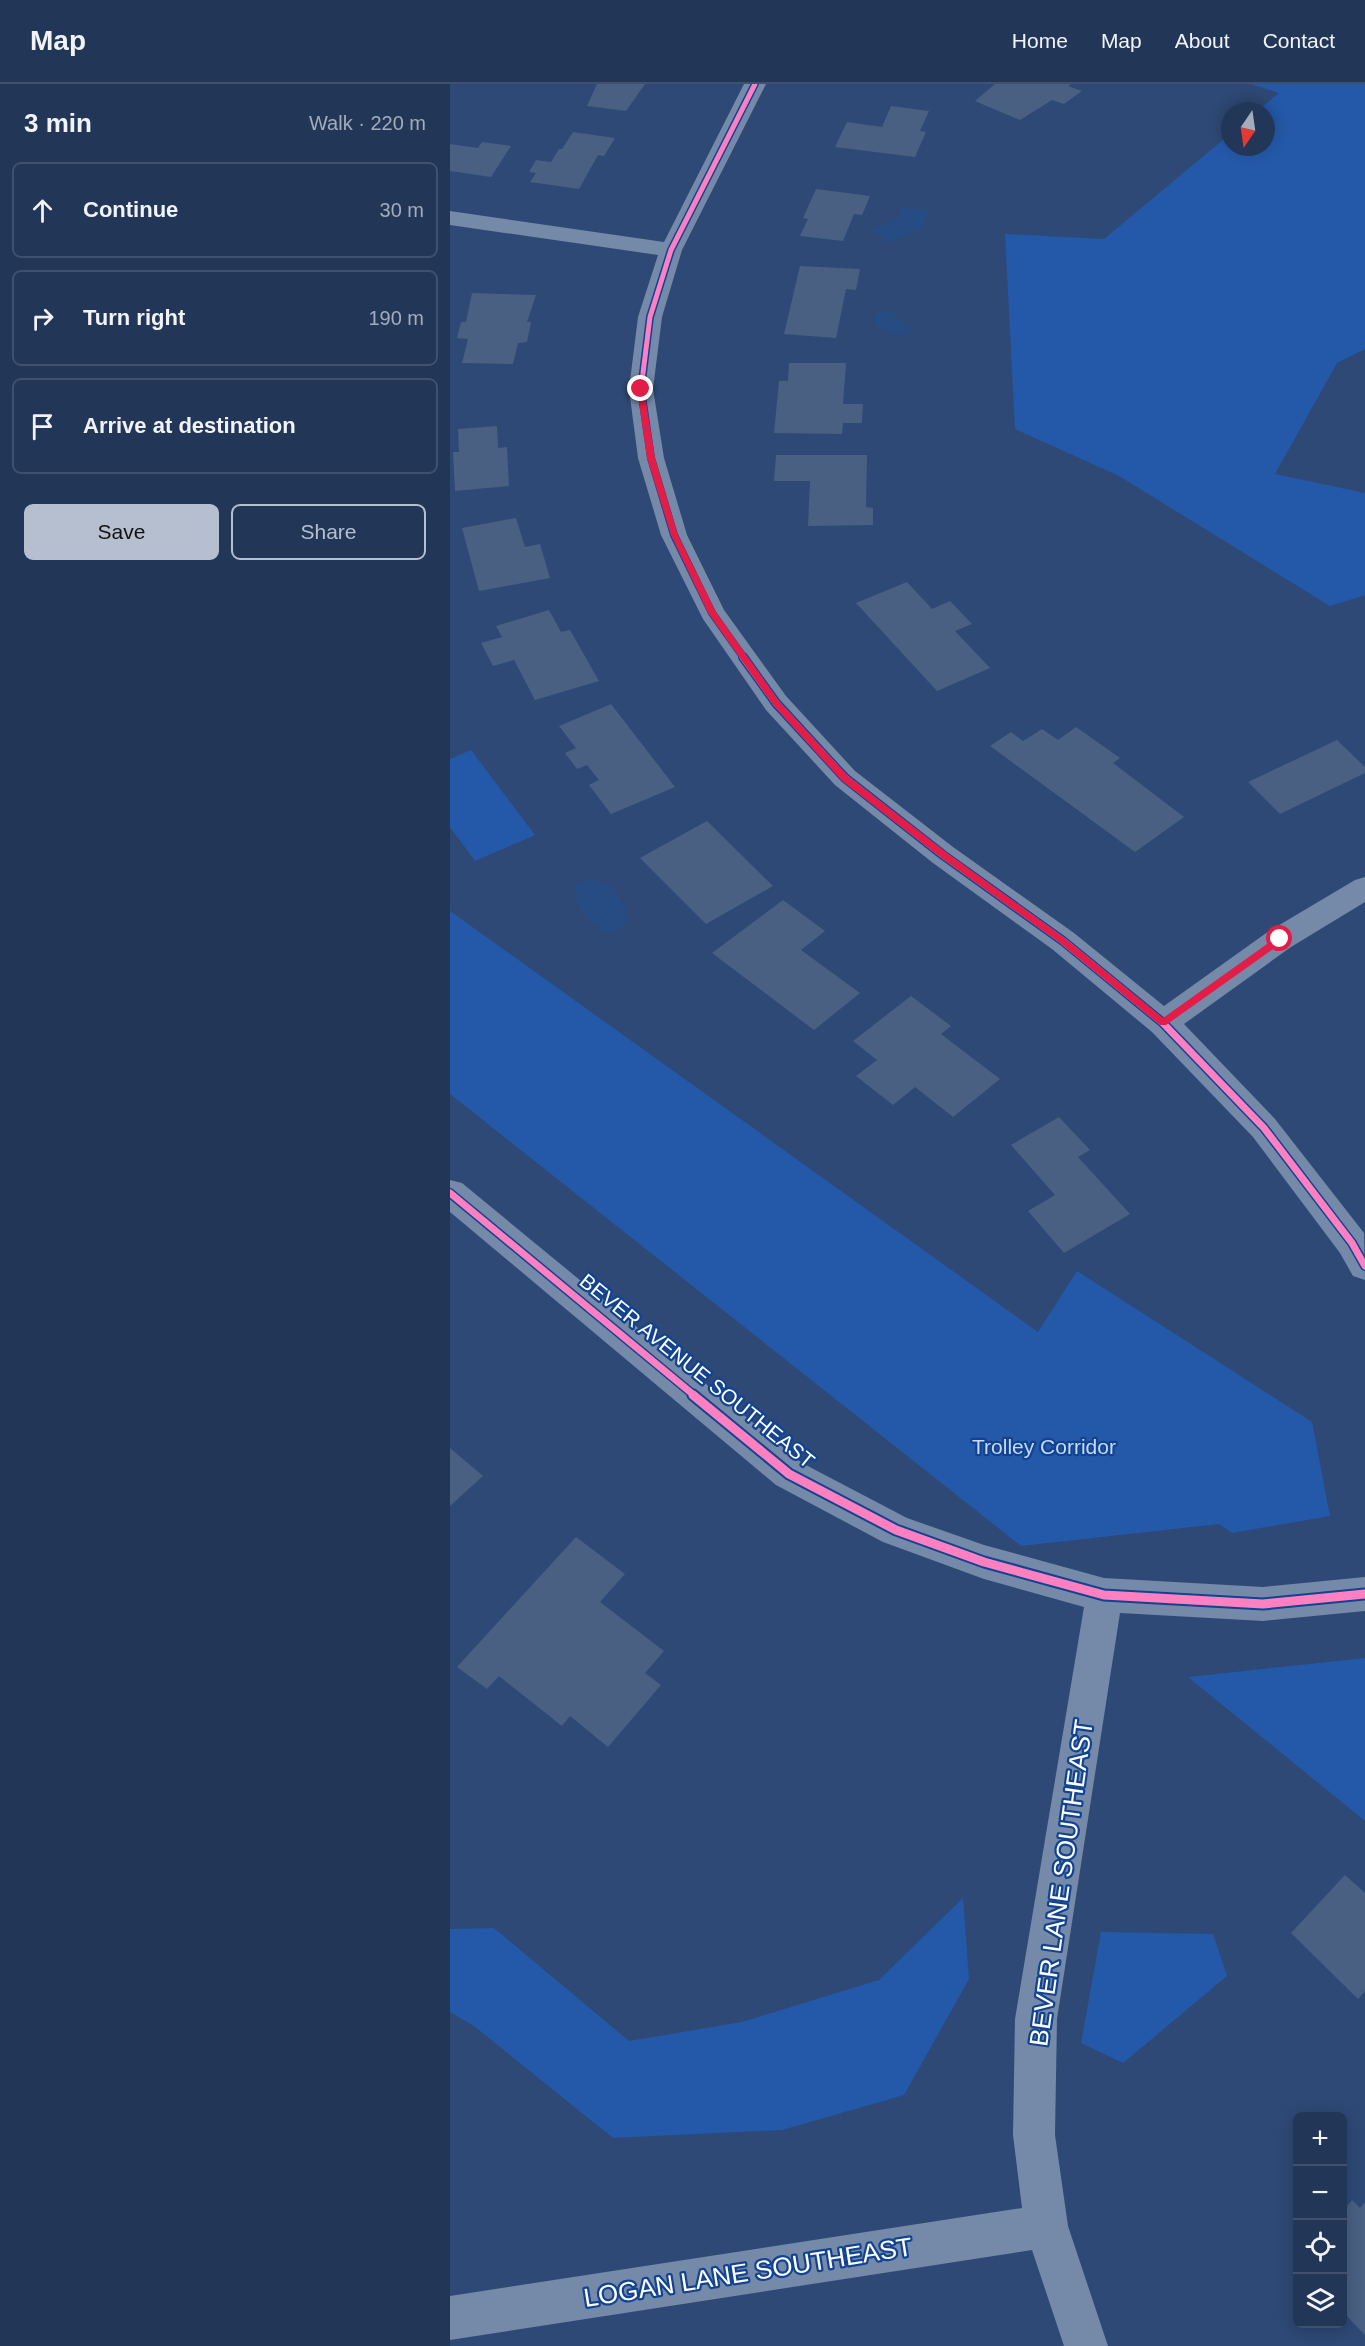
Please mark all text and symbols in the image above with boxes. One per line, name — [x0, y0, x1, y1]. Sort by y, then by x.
text: Map — [30, 25, 86, 56]
text: Home — [1012, 29, 1068, 52]
text: Map — [1101, 29, 1142, 52]
text: About — [1175, 29, 1230, 52]
text: Contact — [1263, 29, 1335, 52]
north arrow — [1221, 102, 1275, 156]
text: 3 min — [24, 108, 92, 138]
text: Walk · 220 m — [309, 112, 426, 134]
icon: ahead — [26, 194, 59, 227]
text: Continue — [83, 197, 178, 222]
text: 30 m — [380, 199, 424, 221]
icon: right — [26, 302, 59, 335]
text: Turn right — [83, 305, 185, 330]
text: 190 m — [368, 307, 424, 329]
route end — [627, 375, 653, 401]
icon: arrive — [26, 410, 59, 443]
text: Arrive at destination — [83, 413, 296, 438]
button: Save — [24, 504, 219, 560]
button: Share — [231, 504, 426, 560]
route start — [1266, 925, 1292, 951]
street label: BEVER AVENUE SOUTHEAST — [576, 1269, 819, 1472]
park label: Trolley Corridor — [972, 1435, 1116, 1458]
street label: BEVER LANE SOUTHEAST — [1023, 1718, 1099, 2048]
map controls — [1293, 2112, 1347, 2328]
button: + — [1293, 2112, 1347, 2166]
button: − — [1293, 2166, 1347, 2220]
button: locate — [1293, 2220, 1347, 2274]
street label: LOGAN LANE SOUTHEAST — [582, 2231, 915, 2313]
button: layers — [1293, 2274, 1347, 2328]

